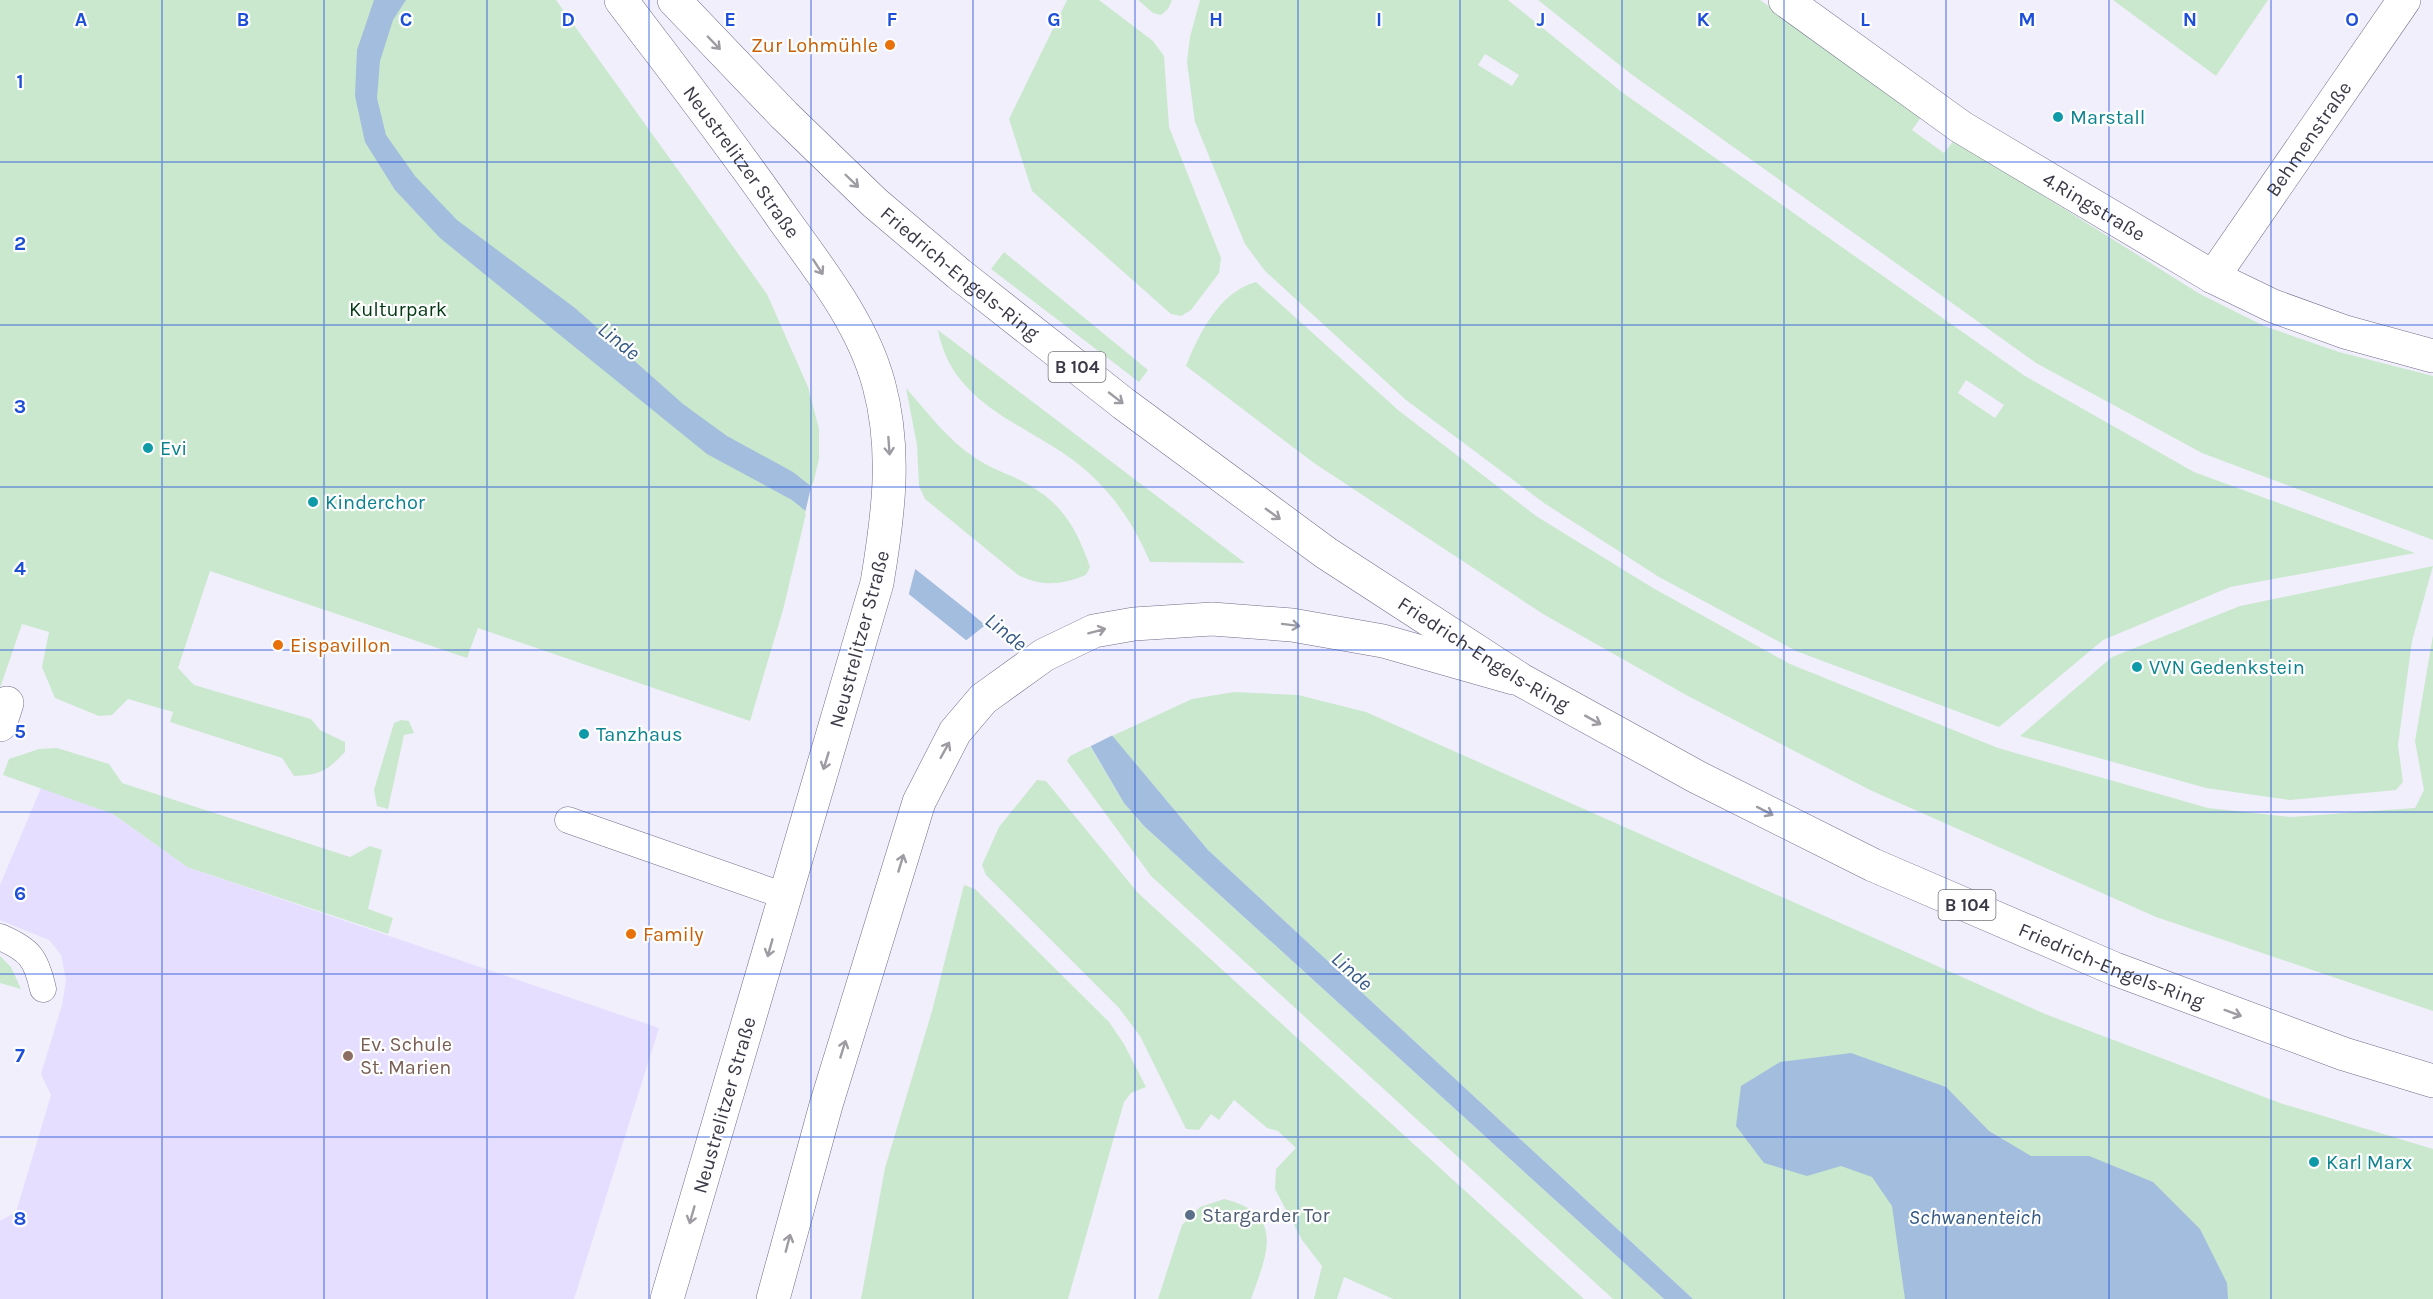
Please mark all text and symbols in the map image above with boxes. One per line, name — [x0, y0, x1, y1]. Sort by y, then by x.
text: A — [75, 8, 88, 31]
text: B — [237, 8, 249, 31]
text: C — [400, 8, 412, 31]
text: D — [561, 8, 575, 31]
text: E — [724, 8, 736, 31]
text: F — [887, 8, 898, 31]
text: G — [1047, 8, 1061, 31]
text: H — [1209, 8, 1223, 31]
text: I — [1376, 8, 1382, 31]
text: J — [1537, 8, 1545, 31]
text: K — [1696, 8, 1710, 31]
text: L — [1860, 8, 1870, 31]
text: M — [2018, 8, 2036, 31]
text: N — [2183, 8, 2197, 31]
text: O — [2345, 8, 2359, 31]
place label: Zur Lohmühle — [751, 34, 878, 57]
one-way arrow — [707, 35, 722, 50]
marker: Zur Lohmühle — [883, 38, 897, 52]
text: 1 — [16, 70, 24, 93]
street label: Behmenstraße — [2261, 77, 2356, 201]
street label: Neustrelitzer Straße — [678, 81, 804, 243]
place label: Marstall — [2070, 106, 2145, 129]
marker: Marstall — [2051, 110, 2065, 124]
street label: 4.Ringstraße — [2039, 167, 2149, 246]
one-way arrow — [844, 173, 859, 187]
street label: Friedrich-Engels-Ring — [876, 202, 1044, 345]
text: 2 — [14, 232, 26, 255]
one-way arrow — [812, 258, 824, 275]
park label: Kulturpark — [349, 298, 447, 321]
water label: Linde — [593, 317, 645, 365]
road number: B 104 — [1048, 352, 1106, 382]
one-way arrow — [1108, 391, 1124, 404]
text: 3 — [14, 395, 26, 418]
one-way arrow — [883, 435, 894, 455]
place label: Evi — [160, 437, 187, 460]
marker: Evi — [141, 441, 155, 455]
place label: Kinderchor — [325, 491, 426, 514]
marker: Kinderchor — [306, 495, 320, 509]
one-way arrow — [1264, 507, 1280, 520]
street label: Neustrelitzer Straße — [825, 548, 894, 730]
text: 4 — [14, 557, 26, 580]
street label: Friedrich-Engels-Ring — [1393, 592, 1573, 716]
water label: Linde — [980, 608, 1032, 656]
one-way arrow — [1281, 620, 1300, 631]
one-way arrow — [1087, 625, 1106, 637]
place label: Eispavillon — [290, 634, 391, 657]
marker: Eispavillon — [271, 638, 285, 652]
place label: VVN Gedenkstein — [2149, 656, 2305, 679]
marker: VVN Gedenkstein — [2130, 660, 2144, 674]
one-way arrow — [1584, 714, 1601, 726]
text: 5 — [14, 720, 26, 743]
place label: Tanzhaus — [596, 723, 683, 746]
marker: Tanzhaus — [577, 727, 591, 741]
one-way arrow — [940, 741, 951, 759]
one-way arrow — [820, 751, 831, 770]
one-way arrow — [1756, 806, 1774, 817]
one-way arrow — [896, 854, 907, 873]
text: 6 — [14, 882, 26, 905]
road number: B 104 — [1938, 890, 1996, 920]
street label: Friedrich-Engels-Ring — [2015, 918, 2207, 1013]
place label: Family — [643, 923, 704, 946]
marker: Family — [624, 927, 638, 941]
one-way arrow — [764, 938, 775, 957]
water label: Linde — [1327, 946, 1378, 996]
one-way arrow — [2223, 1008, 2242, 1019]
street label: Neustrelitzer Straße — [688, 1014, 761, 1196]
place label: Ev. Schule St. Marien — [360, 1033, 452, 1079]
one-way arrow — [838, 1040, 849, 1059]
text: 7 — [15, 1044, 25, 1067]
marker: Ev. Schule St. Marien — [341, 1049, 355, 1063]
place label: Karl Marx — [2326, 1151, 2412, 1174]
marker: Karl Marx — [2307, 1155, 2321, 1169]
place label: Stargarder Tor — [1202, 1204, 1331, 1227]
one-way arrow — [686, 1205, 697, 1224]
water label: Schwanenteich — [1909, 1205, 2042, 1229]
text: 8 — [14, 1207, 26, 1230]
marker: Stargarder Tor — [1183, 1208, 1197, 1222]
one-way arrow — [783, 1233, 795, 1252]

